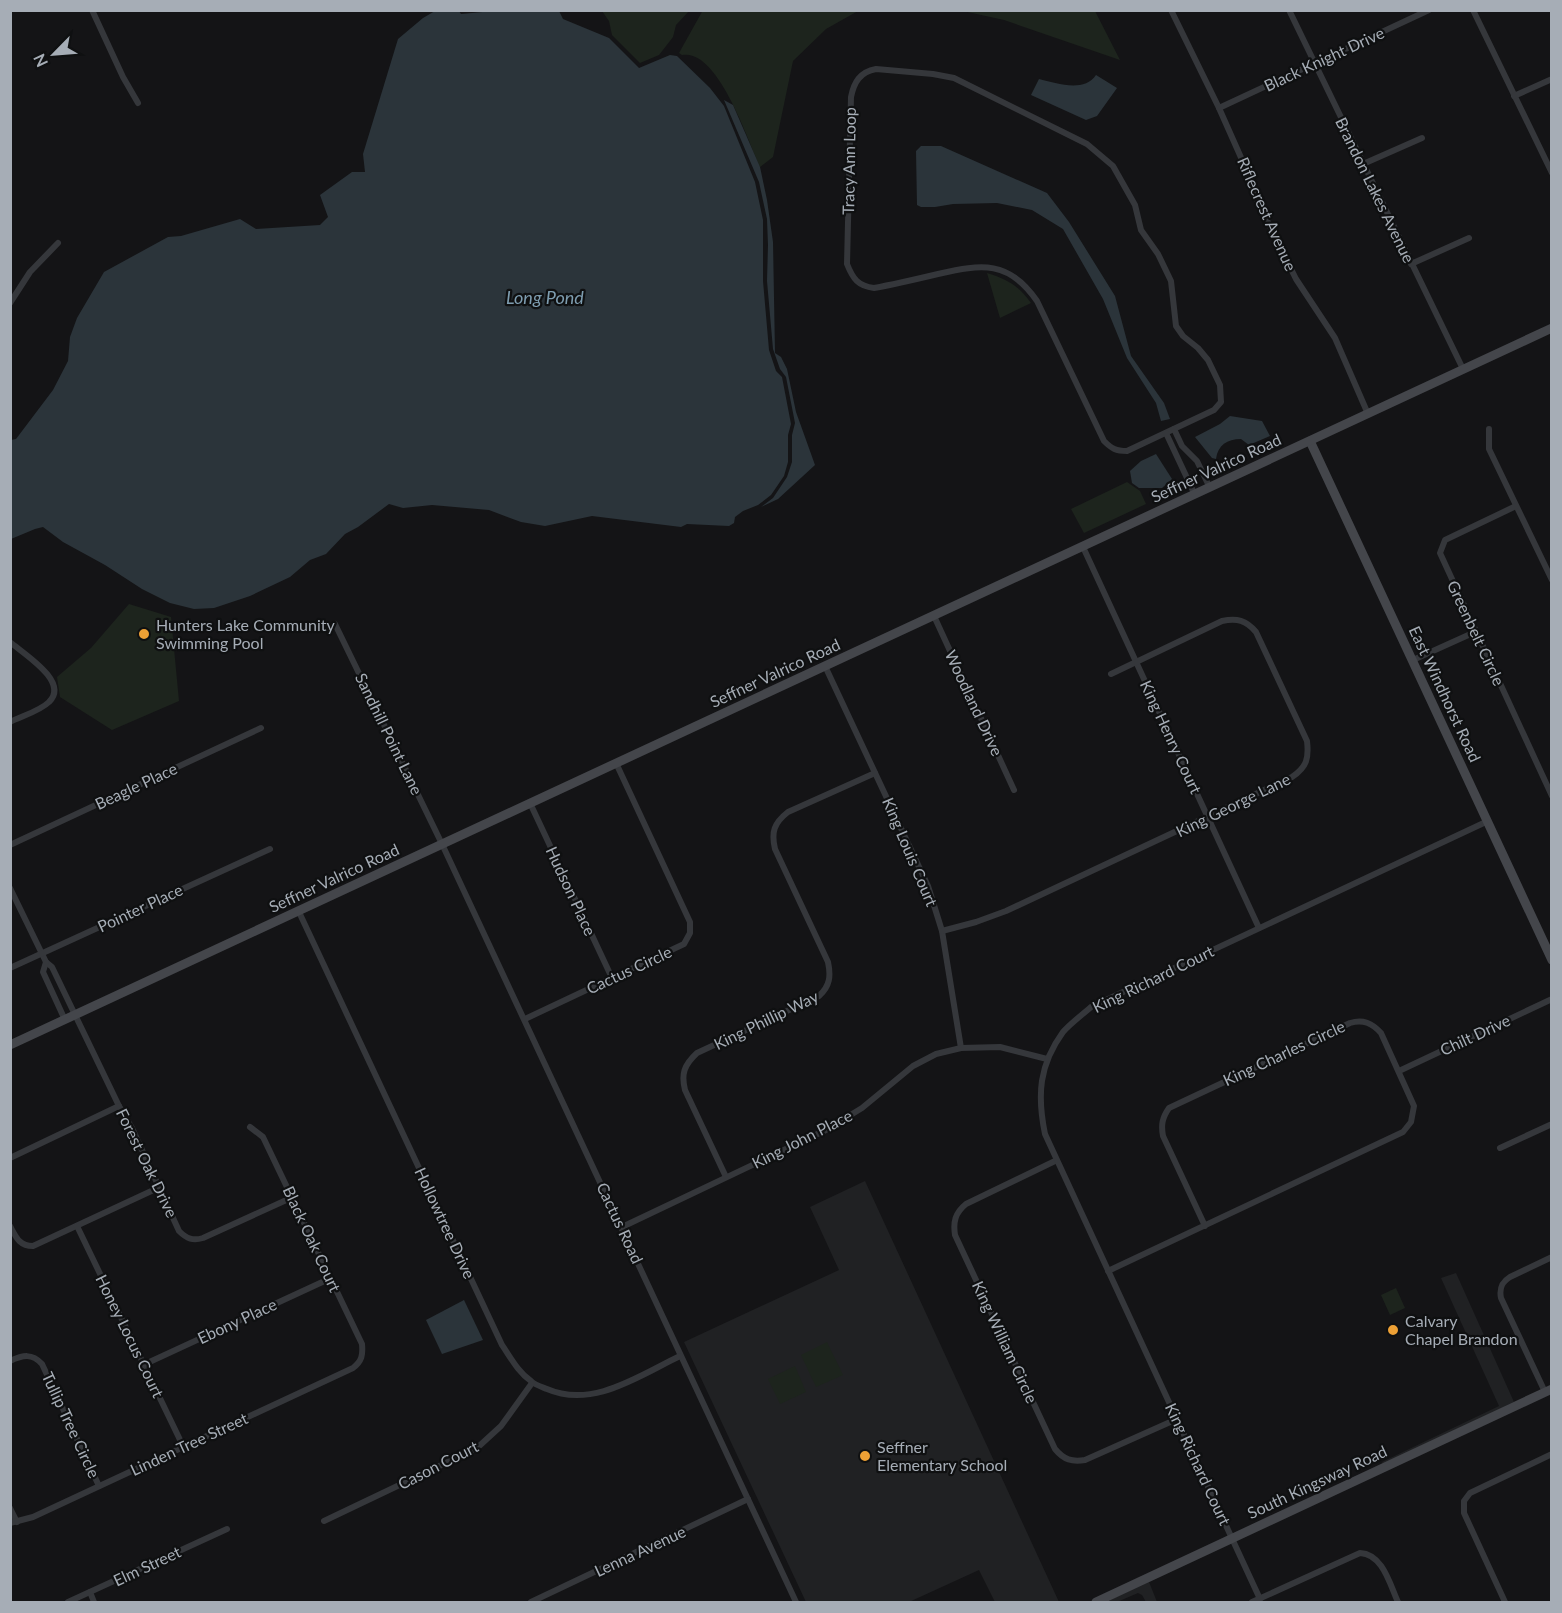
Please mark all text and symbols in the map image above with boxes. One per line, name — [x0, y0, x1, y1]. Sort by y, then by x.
street label: Black Knight Drive — [1261, 22, 1387, 95]
north arrow — [24, 24, 84, 84]
text: N — [29, 51, 51, 70]
street label: Tracy Ann Loop — [838, 107, 859, 215]
street label: Brandon Lakes Avenue — [1332, 114, 1419, 266]
street label: Riflecrest Avenue — [1234, 154, 1301, 274]
water label: Long Pond — [506, 286, 584, 308]
street label: Seffner Valrico Road — [1148, 429, 1284, 506]
street label: Greenbelt Circle — [1444, 577, 1509, 688]
place label: Hunters Lake Community Swimming Pool — [156, 615, 335, 652]
street label: East Windhorst Road — [1406, 623, 1485, 765]
marker: Hunters Lake Community Swimming Pool — [137, 627, 151, 641]
street label: Seffner Valrico Road — [707, 634, 843, 711]
street label: Woodland Drive — [942, 647, 1007, 759]
street label: Sandhill Point Lane — [352, 670, 427, 798]
street label: King Henry Court — [1137, 677, 1206, 797]
street label: Beagle Place — [92, 758, 180, 813]
street label: King George Lane — [1173, 769, 1293, 840]
street label: King Louis Court — [879, 795, 942, 909]
street label: Seffner Valrico Road — [266, 839, 402, 916]
street label: Hudson Place — [543, 843, 600, 938]
street label: Pointer Place — [94, 880, 185, 936]
street label: King Richard Court — [1089, 941, 1217, 1016]
street label: Cactus Circle — [583, 942, 674, 998]
street label: King Phillip Way — [710, 986, 822, 1053]
street label: Chilt Drive — [1437, 1010, 1513, 1059]
street label: King Charles Circle — [1220, 1016, 1348, 1089]
street label: Forest Oak Drive — [113, 1105, 182, 1220]
street label: King John Place — [748, 1105, 855, 1172]
street label: Hollowtree Drive — [411, 1164, 480, 1281]
street label: Cactus Road — [593, 1179, 648, 1266]
street label: Black Oak Court — [280, 1183, 345, 1295]
street label: Honey Locus Court — [92, 1271, 169, 1401]
street label: King William Circle — [969, 1278, 1042, 1406]
street label: Ebony Place — [194, 1294, 279, 1347]
place label: Calvary Chapel Brandon — [1405, 1311, 1518, 1348]
marker: Calvary Chapel Brandon — [1386, 1323, 1400, 1337]
street label: Tullip Tree Circle — [39, 1369, 104, 1481]
street label: King Richard Court — [1162, 1400, 1235, 1528]
street label: Linden Tree Street — [127, 1408, 251, 1479]
street label: Cason Court — [394, 1436, 481, 1493]
place label: Seffner Elementary School — [877, 1437, 1007, 1474]
street label: South Kingsway Road — [1244, 1441, 1390, 1522]
marker: Seffner Elementary School — [858, 1449, 872, 1463]
street label: Lenna Avenue — [591, 1521, 688, 1580]
street label: Elm Street — [110, 1542, 184, 1589]

